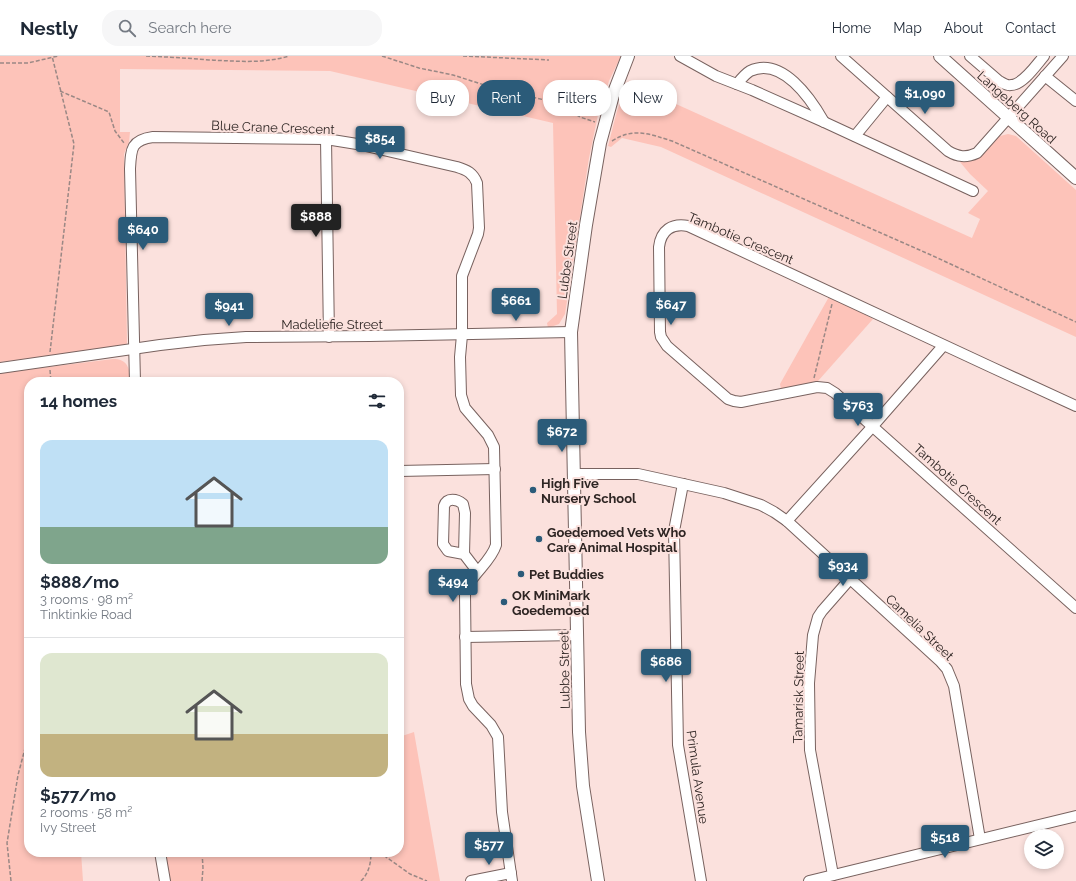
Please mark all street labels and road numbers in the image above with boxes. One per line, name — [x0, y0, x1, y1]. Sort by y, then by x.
street label: Langeberg Road — [974, 68, 1059, 147]
street label: Blue Crane Crescent — [211, 118, 336, 137]
street label: Tambotie Crescent — [686, 209, 796, 268]
street label: Lubbe Street — [555, 220, 580, 300]
street label: Madeliefie Street — [281, 317, 383, 332]
street label: Tambotie Crescent — [911, 441, 1005, 528]
street label: Camelia Street — [883, 591, 957, 664]
street label: Lubbe Street — [556, 630, 573, 709]
street label: Tamarisk Street — [790, 650, 807, 743]
street label: Primula Avenue — [684, 729, 712, 825]

